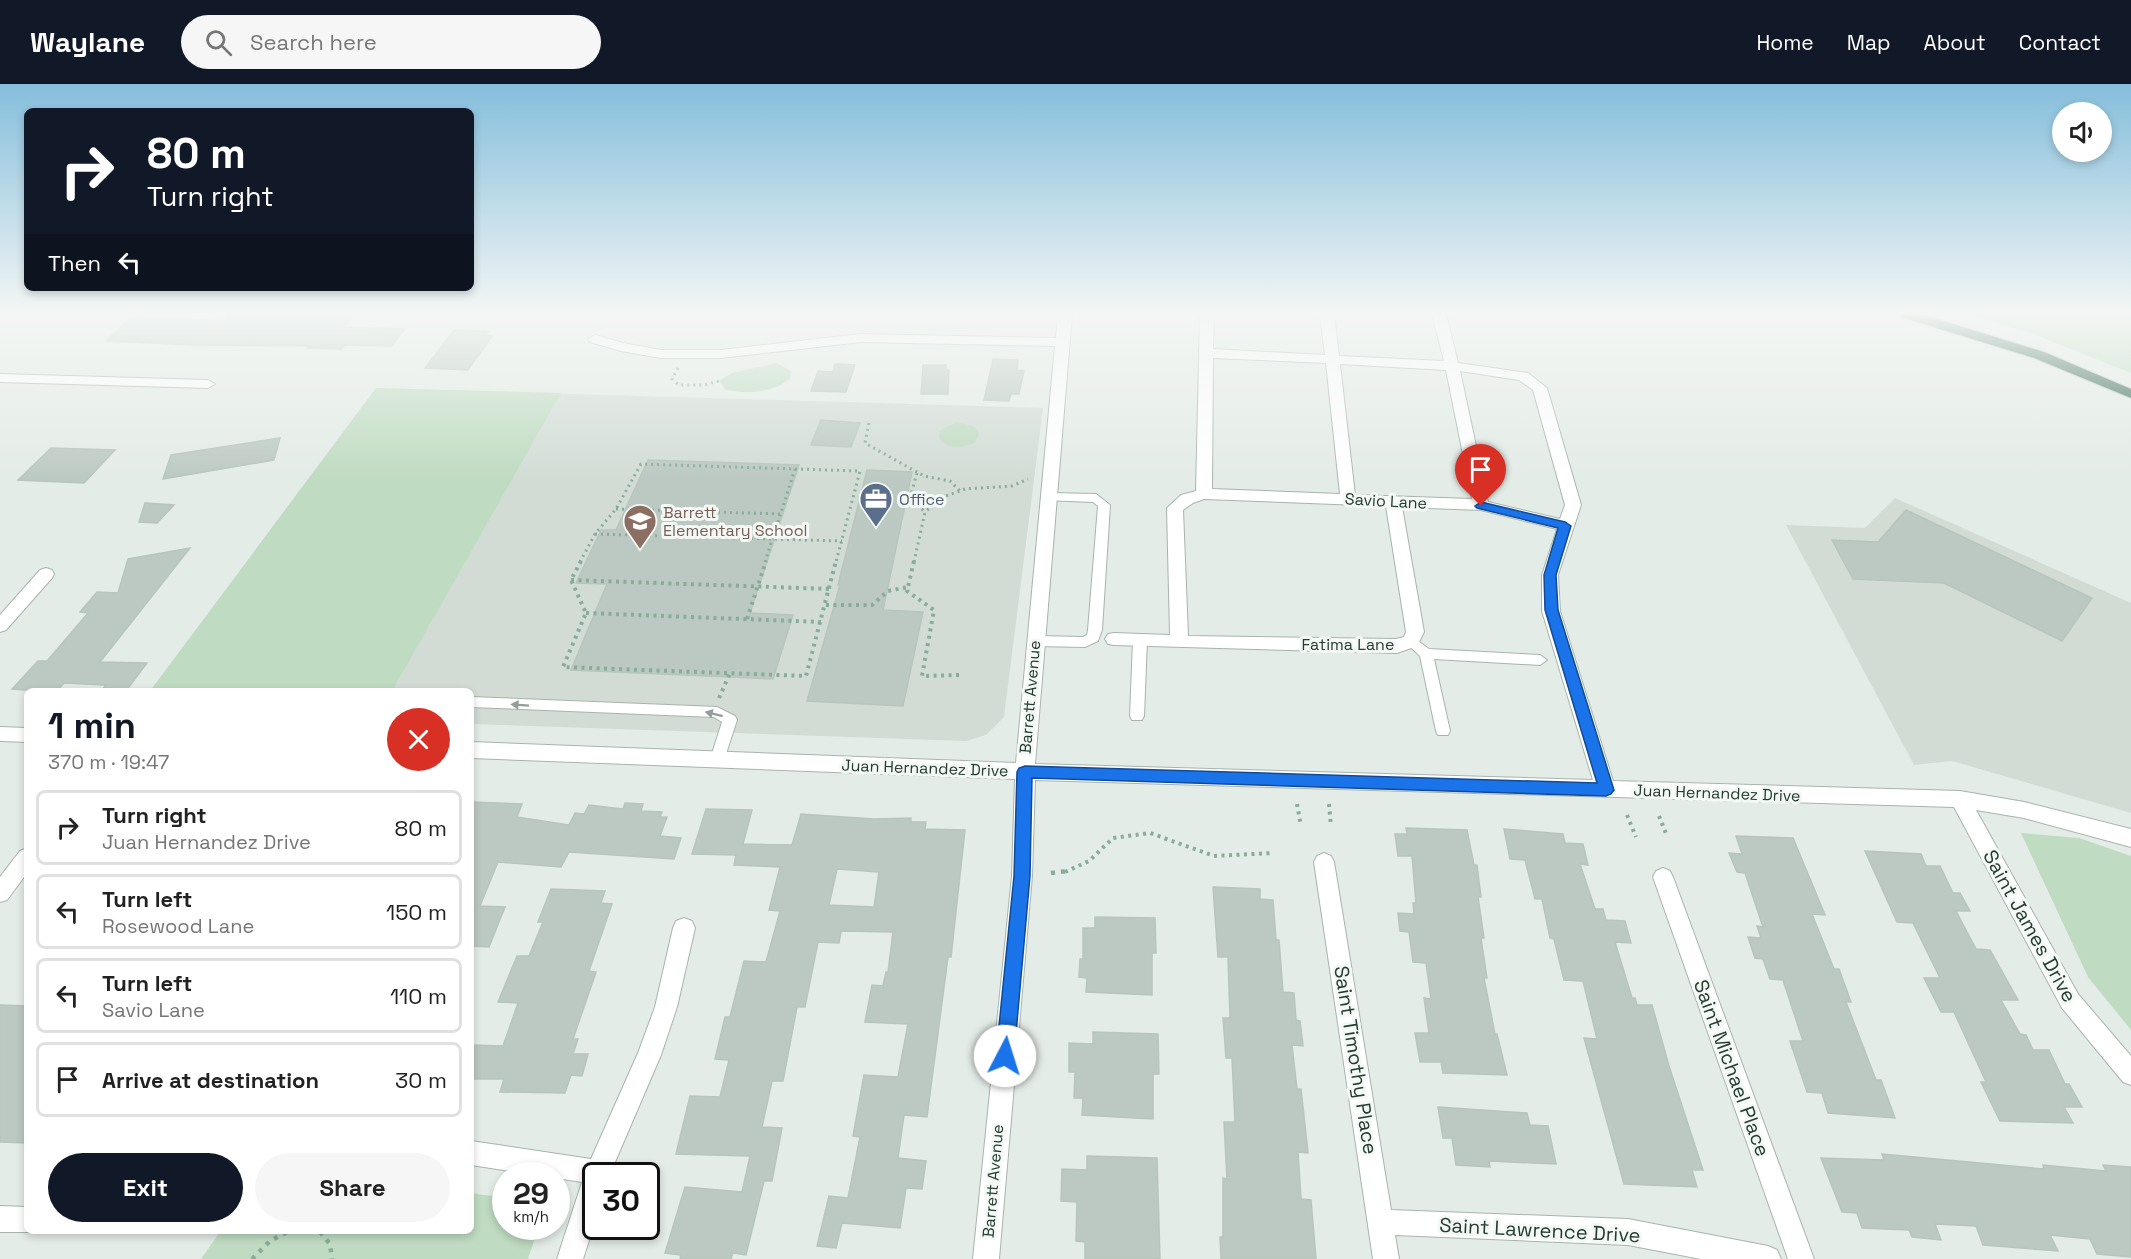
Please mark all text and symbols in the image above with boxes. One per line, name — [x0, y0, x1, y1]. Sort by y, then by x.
search box — [181, 15, 601, 69]
text: Waylane — [30, 24, 145, 60]
icon: search — [202, 26, 235, 59]
text: Search here — [250, 28, 377, 56]
text: Home — [1756, 29, 1814, 56]
text: Map — [1847, 29, 1891, 56]
text: About — [1924, 29, 1986, 56]
text: Contact — [2019, 29, 2101, 56]
map controls — [2052, 102, 2112, 162]
button: sound — [2052, 102, 2112, 162]
text: 80 m — [147, 127, 246, 180]
icon: right — [48, 132, 126, 210]
text: Turn right — [147, 179, 274, 214]
icon: left — [113, 246, 146, 279]
text: Then — [48, 249, 101, 277]
pin — [1455, 444, 1506, 506]
icon: arrive — [1464, 453, 1497, 486]
office icon: Office — [858, 481, 894, 528]
street label: Savio Lane — [1344, 488, 1428, 514]
place label: Office — [899, 489, 945, 510]
place label: Barrett Elementary School — [663, 502, 808, 541]
school or university icon: Barrett Elementary School — [622, 503, 658, 550]
street label: Fatima Lane — [1302, 634, 1394, 655]
street label: Barrett Avenue — [1015, 639, 1045, 755]
one-way arrow — [511, 700, 530, 709]
text: 1 min — [48, 703, 136, 749]
button: close — [387, 708, 450, 771]
one-way arrow — [705, 709, 724, 719]
text: 370 m · 19:47 — [48, 749, 169, 775]
street label: Juan Hernandez Drive — [841, 755, 1009, 781]
street label: Juan Hernandez Drive — [1633, 780, 1801, 806]
text: Turn right — [102, 801, 207, 829]
icon: right — [51, 811, 84, 844]
text: 80 m — [395, 814, 447, 842]
text: Juan Hernandez Drive — [102, 829, 311, 855]
street label: Saint James Drive — [1977, 845, 2083, 1007]
text: Turn left — [102, 885, 192, 913]
icon: left — [51, 895, 84, 928]
text: 150 m — [386, 898, 447, 926]
text: Rosewood Lane — [102, 913, 254, 939]
street label: Saint Timothy Place — [1328, 964, 1384, 1156]
text: Turn left — [102, 969, 192, 997]
street label: Saint Michael Place — [1688, 976, 1776, 1160]
icon: left — [51, 979, 84, 1012]
text: 110 m — [390, 982, 447, 1010]
text: Savio Lane — [102, 997, 205, 1023]
position arrow — [973, 1024, 1037, 1088]
icon: arrive — [51, 1063, 84, 1096]
text: Arrive at destination — [102, 1066, 319, 1094]
text: 30 m — [395, 1066, 447, 1094]
street label: Barrett Avenue — [978, 1123, 1008, 1239]
button: Exit — [48, 1153, 243, 1222]
button: Share — [255, 1153, 450, 1222]
speed limit sign: 30 — [582, 1162, 660, 1240]
text: 29 — [513, 1174, 549, 1213]
text: km/h — [513, 1207, 549, 1226]
street label: Saint Lawrence Drive — [1439, 1212, 1641, 1248]

